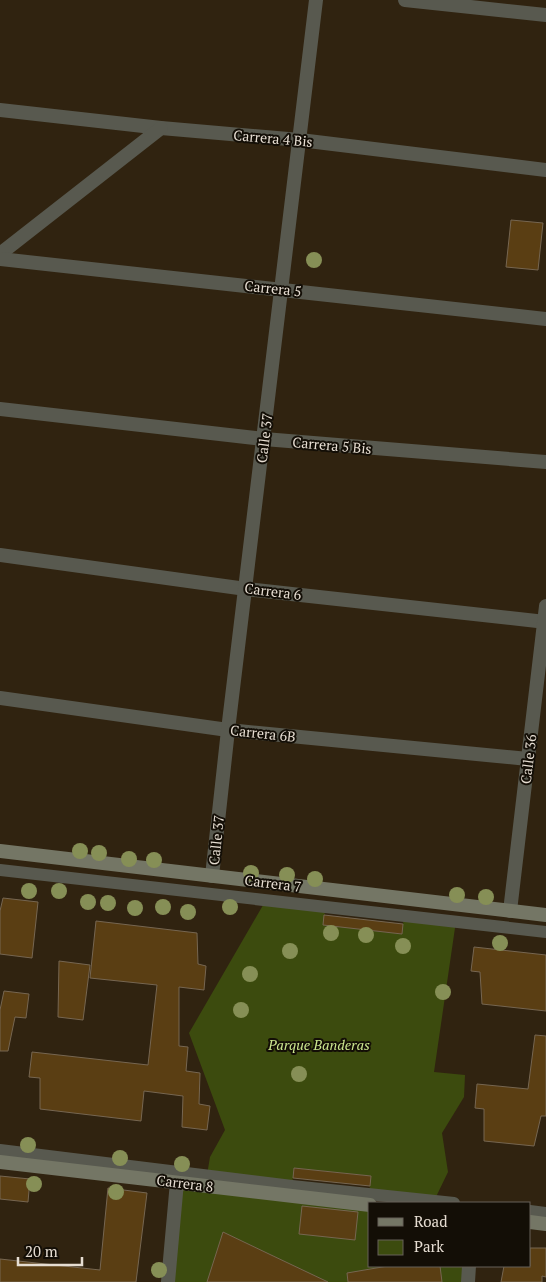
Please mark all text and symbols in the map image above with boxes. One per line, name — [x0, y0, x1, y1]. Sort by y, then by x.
street label: Carrera 4 Bis — [233, 125, 313, 151]
street label: Carrera 5 — [244, 276, 302, 300]
street label: Calle 37 — [252, 412, 276, 464]
street label: Carrera 5 Bis — [292, 432, 372, 458]
street label: Carrera 6 — [243, 578, 303, 604]
street label: Carrera 6B — [229, 720, 297, 746]
street label: Calle 36 — [516, 733, 541, 785]
street label: Calle 37 — [204, 814, 228, 866]
street label: Carrera 7 — [243, 870, 303, 896]
park label: Parque Banderas — [267, 1035, 370, 1054]
street label: Carrera 8 — [155, 1170, 215, 1196]
legend — [368, 1202, 531, 1267]
text: Road — [414, 1211, 447, 1231]
scale bar — [18, 1234, 81, 1266]
text: Park — [414, 1236, 444, 1256]
text: 20 m — [25, 1241, 58, 1261]

